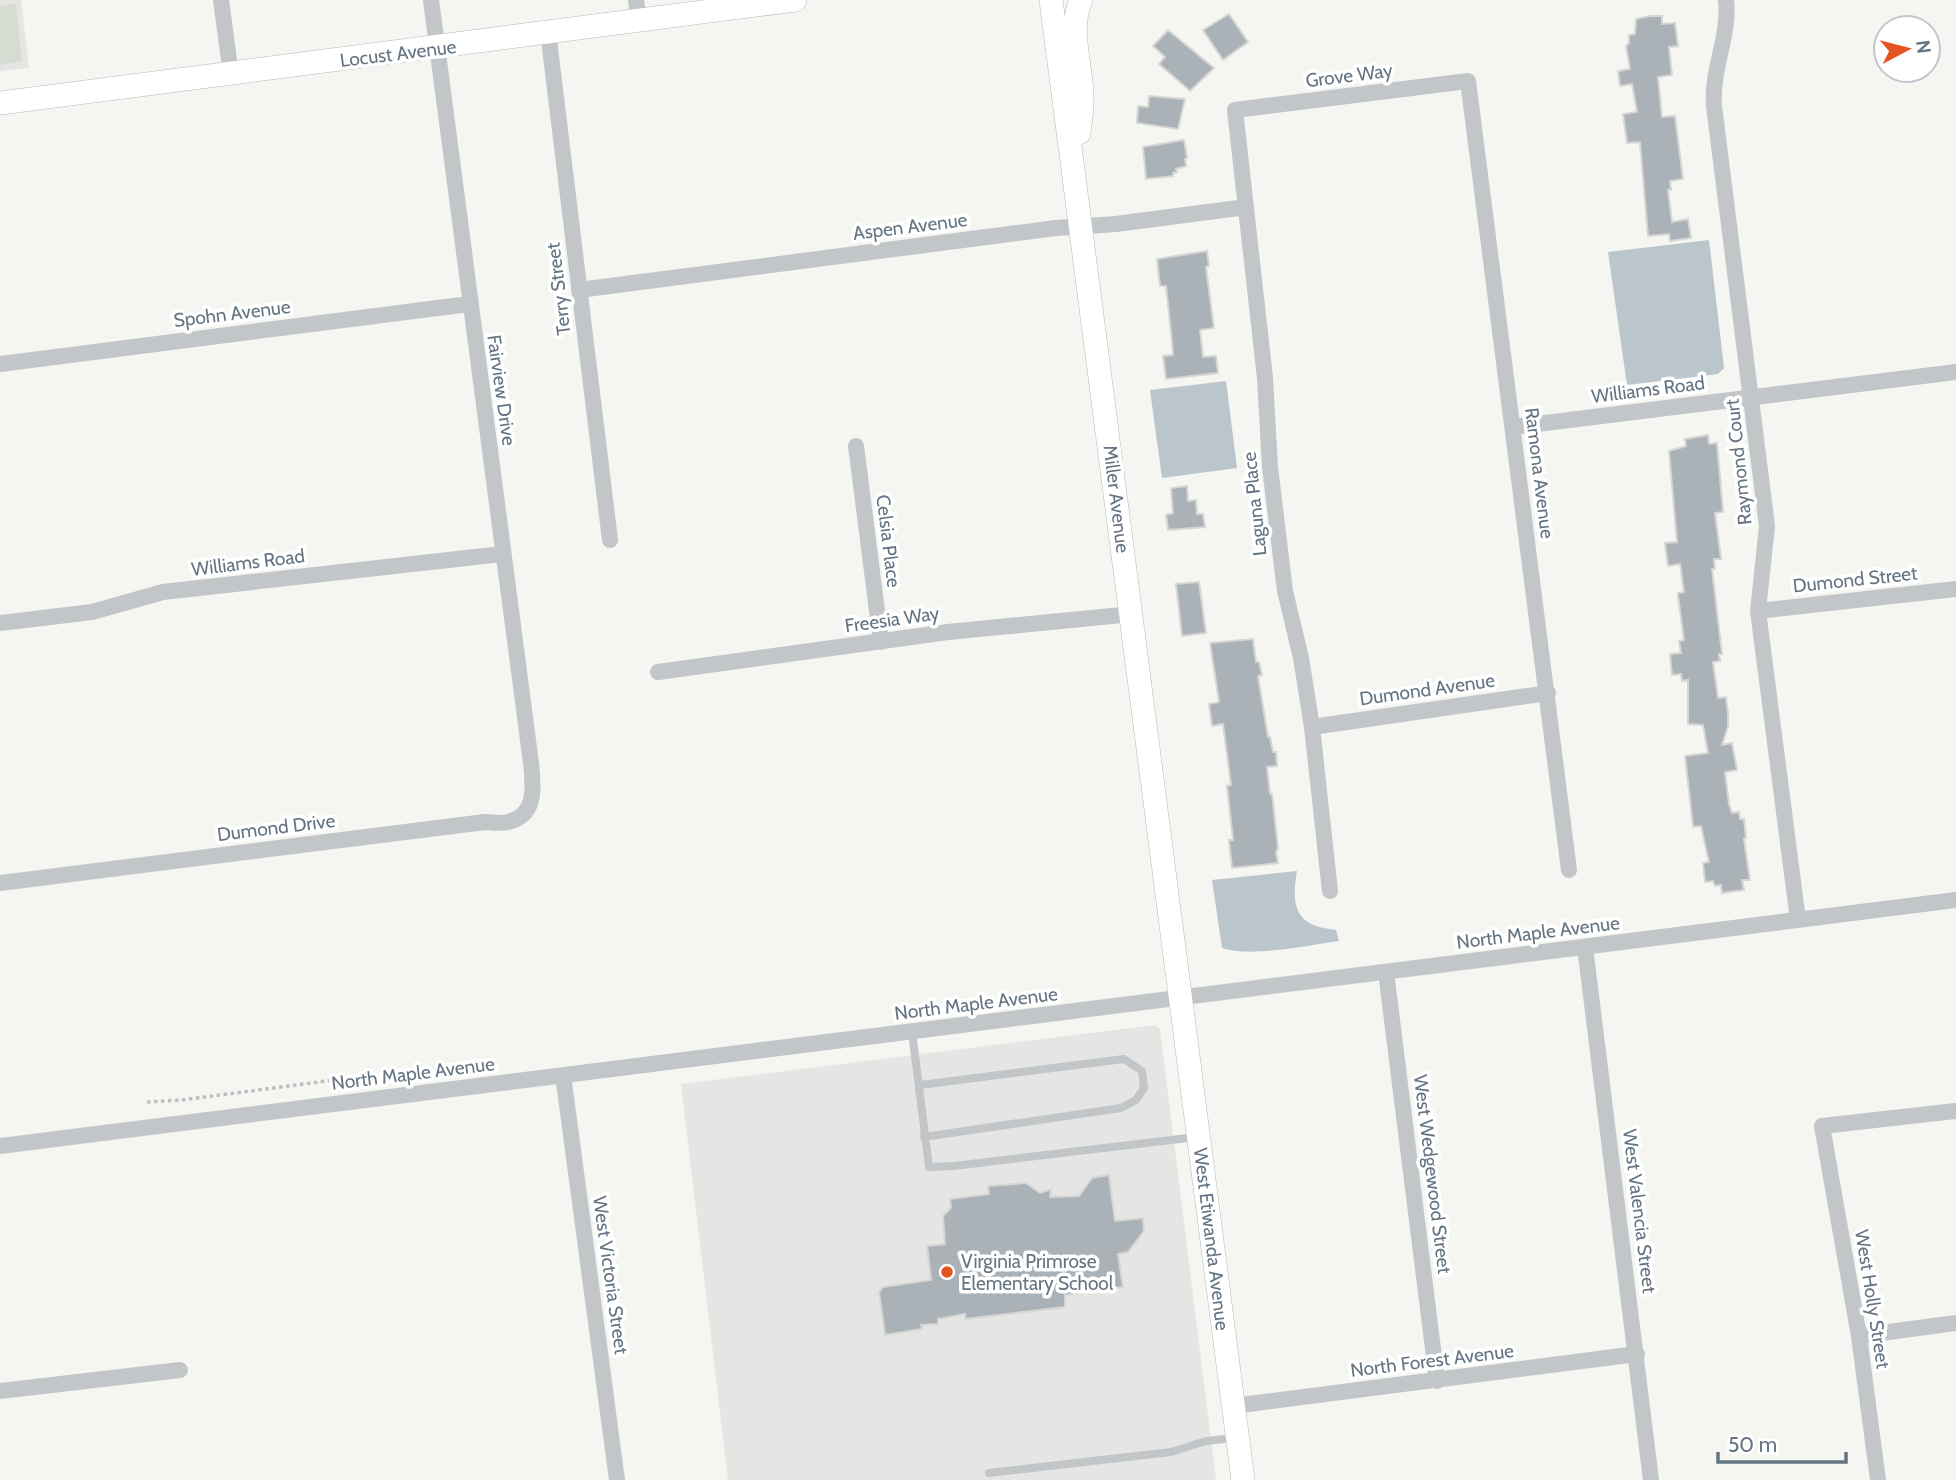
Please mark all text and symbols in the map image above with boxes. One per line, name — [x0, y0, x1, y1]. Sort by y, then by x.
north arrow — [1872, 14, 1942, 84]
street label: Locust Avenue — [339, 35, 458, 72]
text: N — [1911, 39, 1936, 55]
street label: Grove Way — [1304, 59, 1394, 92]
street label: Aspen Avenue — [852, 208, 969, 245]
street label: Terry Street — [541, 241, 576, 337]
street label: Spohn Avenue — [172, 295, 292, 332]
street label: Fairview Drive — [482, 333, 521, 447]
street label: Williams Road — [1590, 371, 1706, 408]
street label: Raymond Court — [1720, 397, 1757, 526]
street label: Ramona Avenue — [1520, 406, 1559, 540]
street label: Miller Avenue — [1098, 444, 1135, 555]
street label: Laguna Place — [1238, 450, 1271, 557]
street label: Celsia Place — [871, 493, 906, 589]
street label: Williams Road — [190, 544, 306, 581]
street label: Dumond Street — [1792, 561, 1919, 597]
street label: Freesia Way — [843, 601, 941, 638]
street label: Dumond Avenue — [1358, 669, 1496, 710]
street label: Dumond Drive — [216, 809, 337, 846]
street label: North Maple Avenue — [1455, 911, 1621, 954]
street label: North Maple Avenue — [893, 982, 1059, 1025]
street label: North Maple Avenue — [330, 1052, 496, 1095]
street label: West Wedgewood Street — [1409, 1073, 1456, 1276]
street label: West Valencia Street — [1618, 1128, 1661, 1295]
street label: West Etiwanda Avenue — [1189, 1146, 1234, 1332]
street label: West Victoria Street — [588, 1194, 633, 1356]
street label: West Holly Street — [1850, 1228, 1895, 1371]
place label: Virginia Primrose Elementary School — [961, 1250, 1114, 1295]
marker: Virginia Primrose Elementary School — [939, 1264, 955, 1280]
street label: North Forest Avenue — [1349, 1339, 1515, 1382]
scale bar — [1718, 1420, 1846, 1464]
text: 50 m — [1728, 1432, 1777, 1457]

